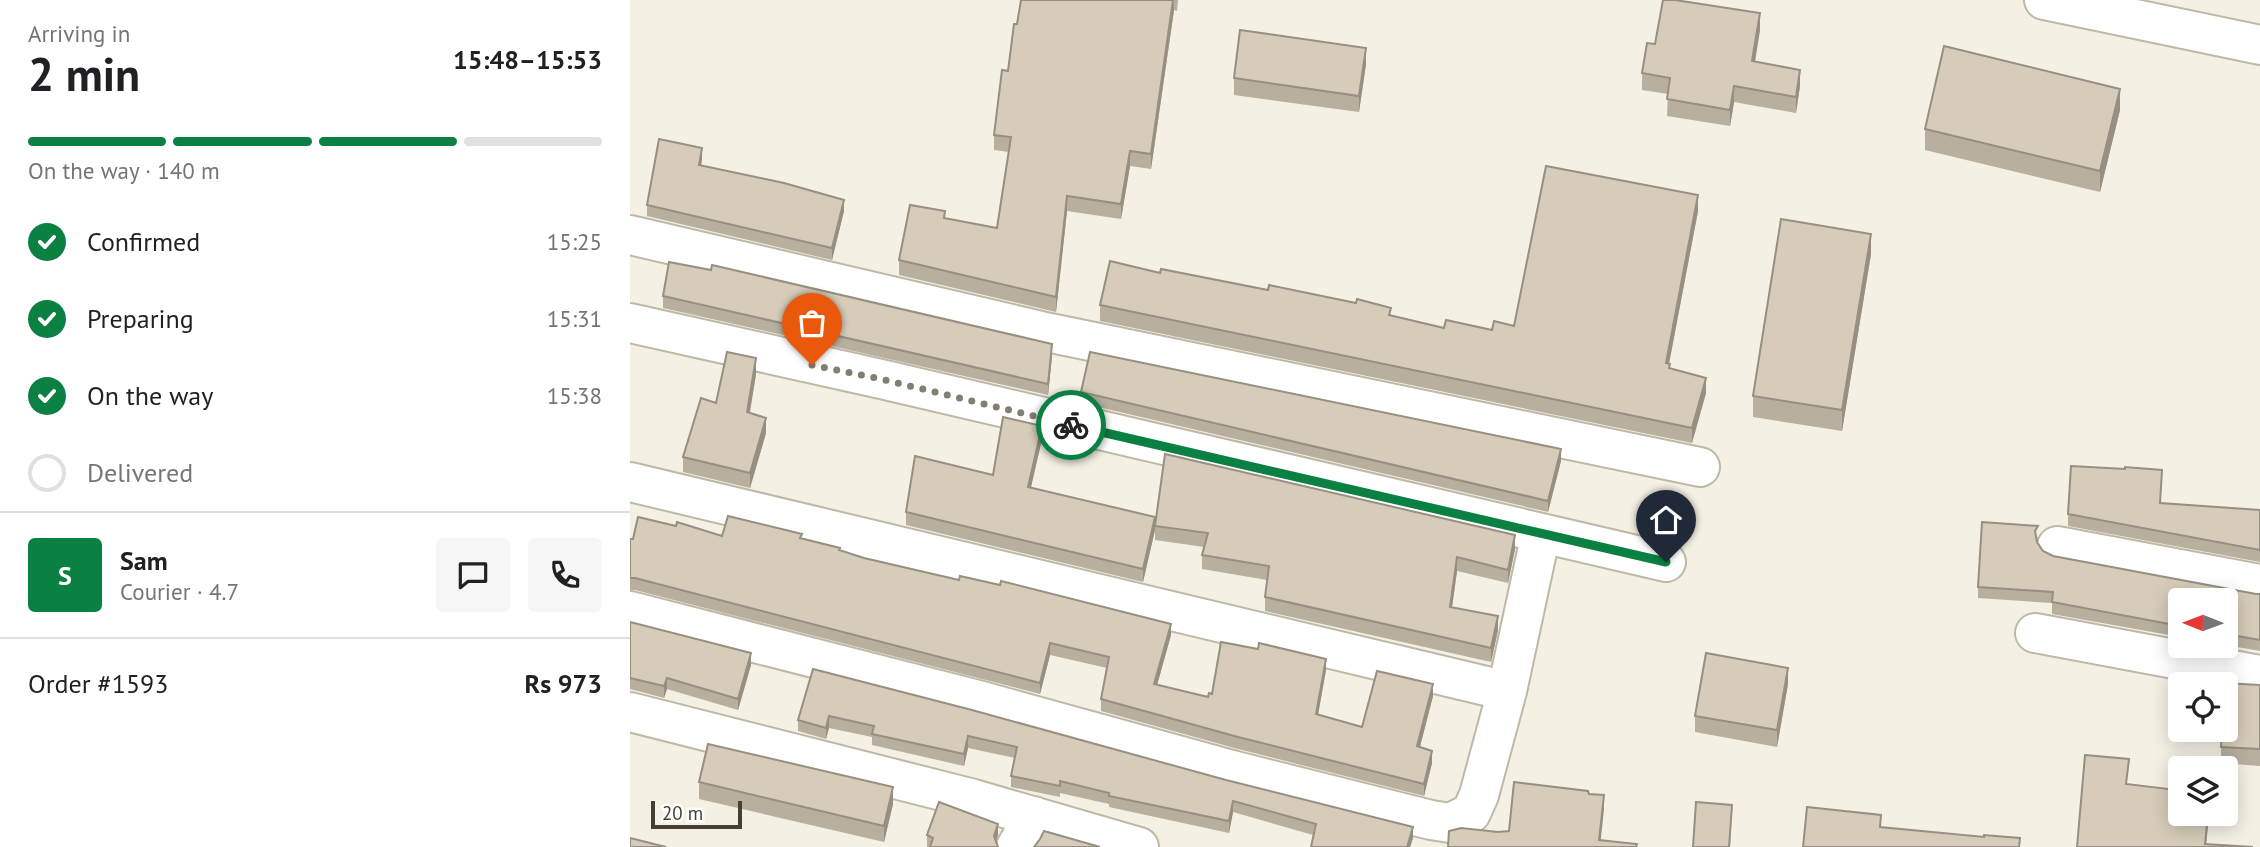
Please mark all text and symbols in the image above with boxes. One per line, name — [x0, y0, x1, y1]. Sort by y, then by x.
text: Arriving in — [28, 19, 130, 48]
text: 15:48–15:53 — [453, 43, 602, 76]
text: 2 min — [28, 44, 140, 104]
text: On the way · 140 m — [28, 156, 220, 185]
icon: check — [28, 223, 66, 261]
text: Confirmed — [87, 225, 200, 258]
text: 15:25 — [547, 227, 602, 256]
pin — [782, 293, 842, 365]
icon: check — [28, 300, 66, 338]
text: Preparing — [87, 302, 194, 335]
text: 15:31 — [547, 304, 602, 333]
icon: bag — [793, 304, 831, 342]
icon: check — [28, 377, 66, 415]
text: On the way — [87, 379, 213, 412]
text: 15:38 — [547, 381, 602, 410]
courier — [1036, 390, 1106, 460]
icon: bike — [1052, 406, 1090, 444]
text: Delivered — [87, 456, 193, 489]
pin — [1636, 490, 1696, 562]
icon: home — [1647, 501, 1685, 539]
button: chat — [436, 538, 510, 612]
button: phone — [528, 538, 602, 612]
text: Sam — [120, 544, 168, 577]
text: S — [58, 559, 72, 592]
text: Courier · 4.7 — [120, 577, 239, 606]
north arrow — [2168, 588, 2238, 658]
map controls — [2168, 588, 2238, 826]
text: Order #1593 — [28, 667, 168, 700]
text: Rs 973 — [525, 667, 602, 700]
button: locate — [2168, 672, 2238, 742]
button: layers — [2168, 756, 2238, 826]
scale bar — [651, 798, 742, 830]
text: 20 m — [662, 801, 703, 825]

